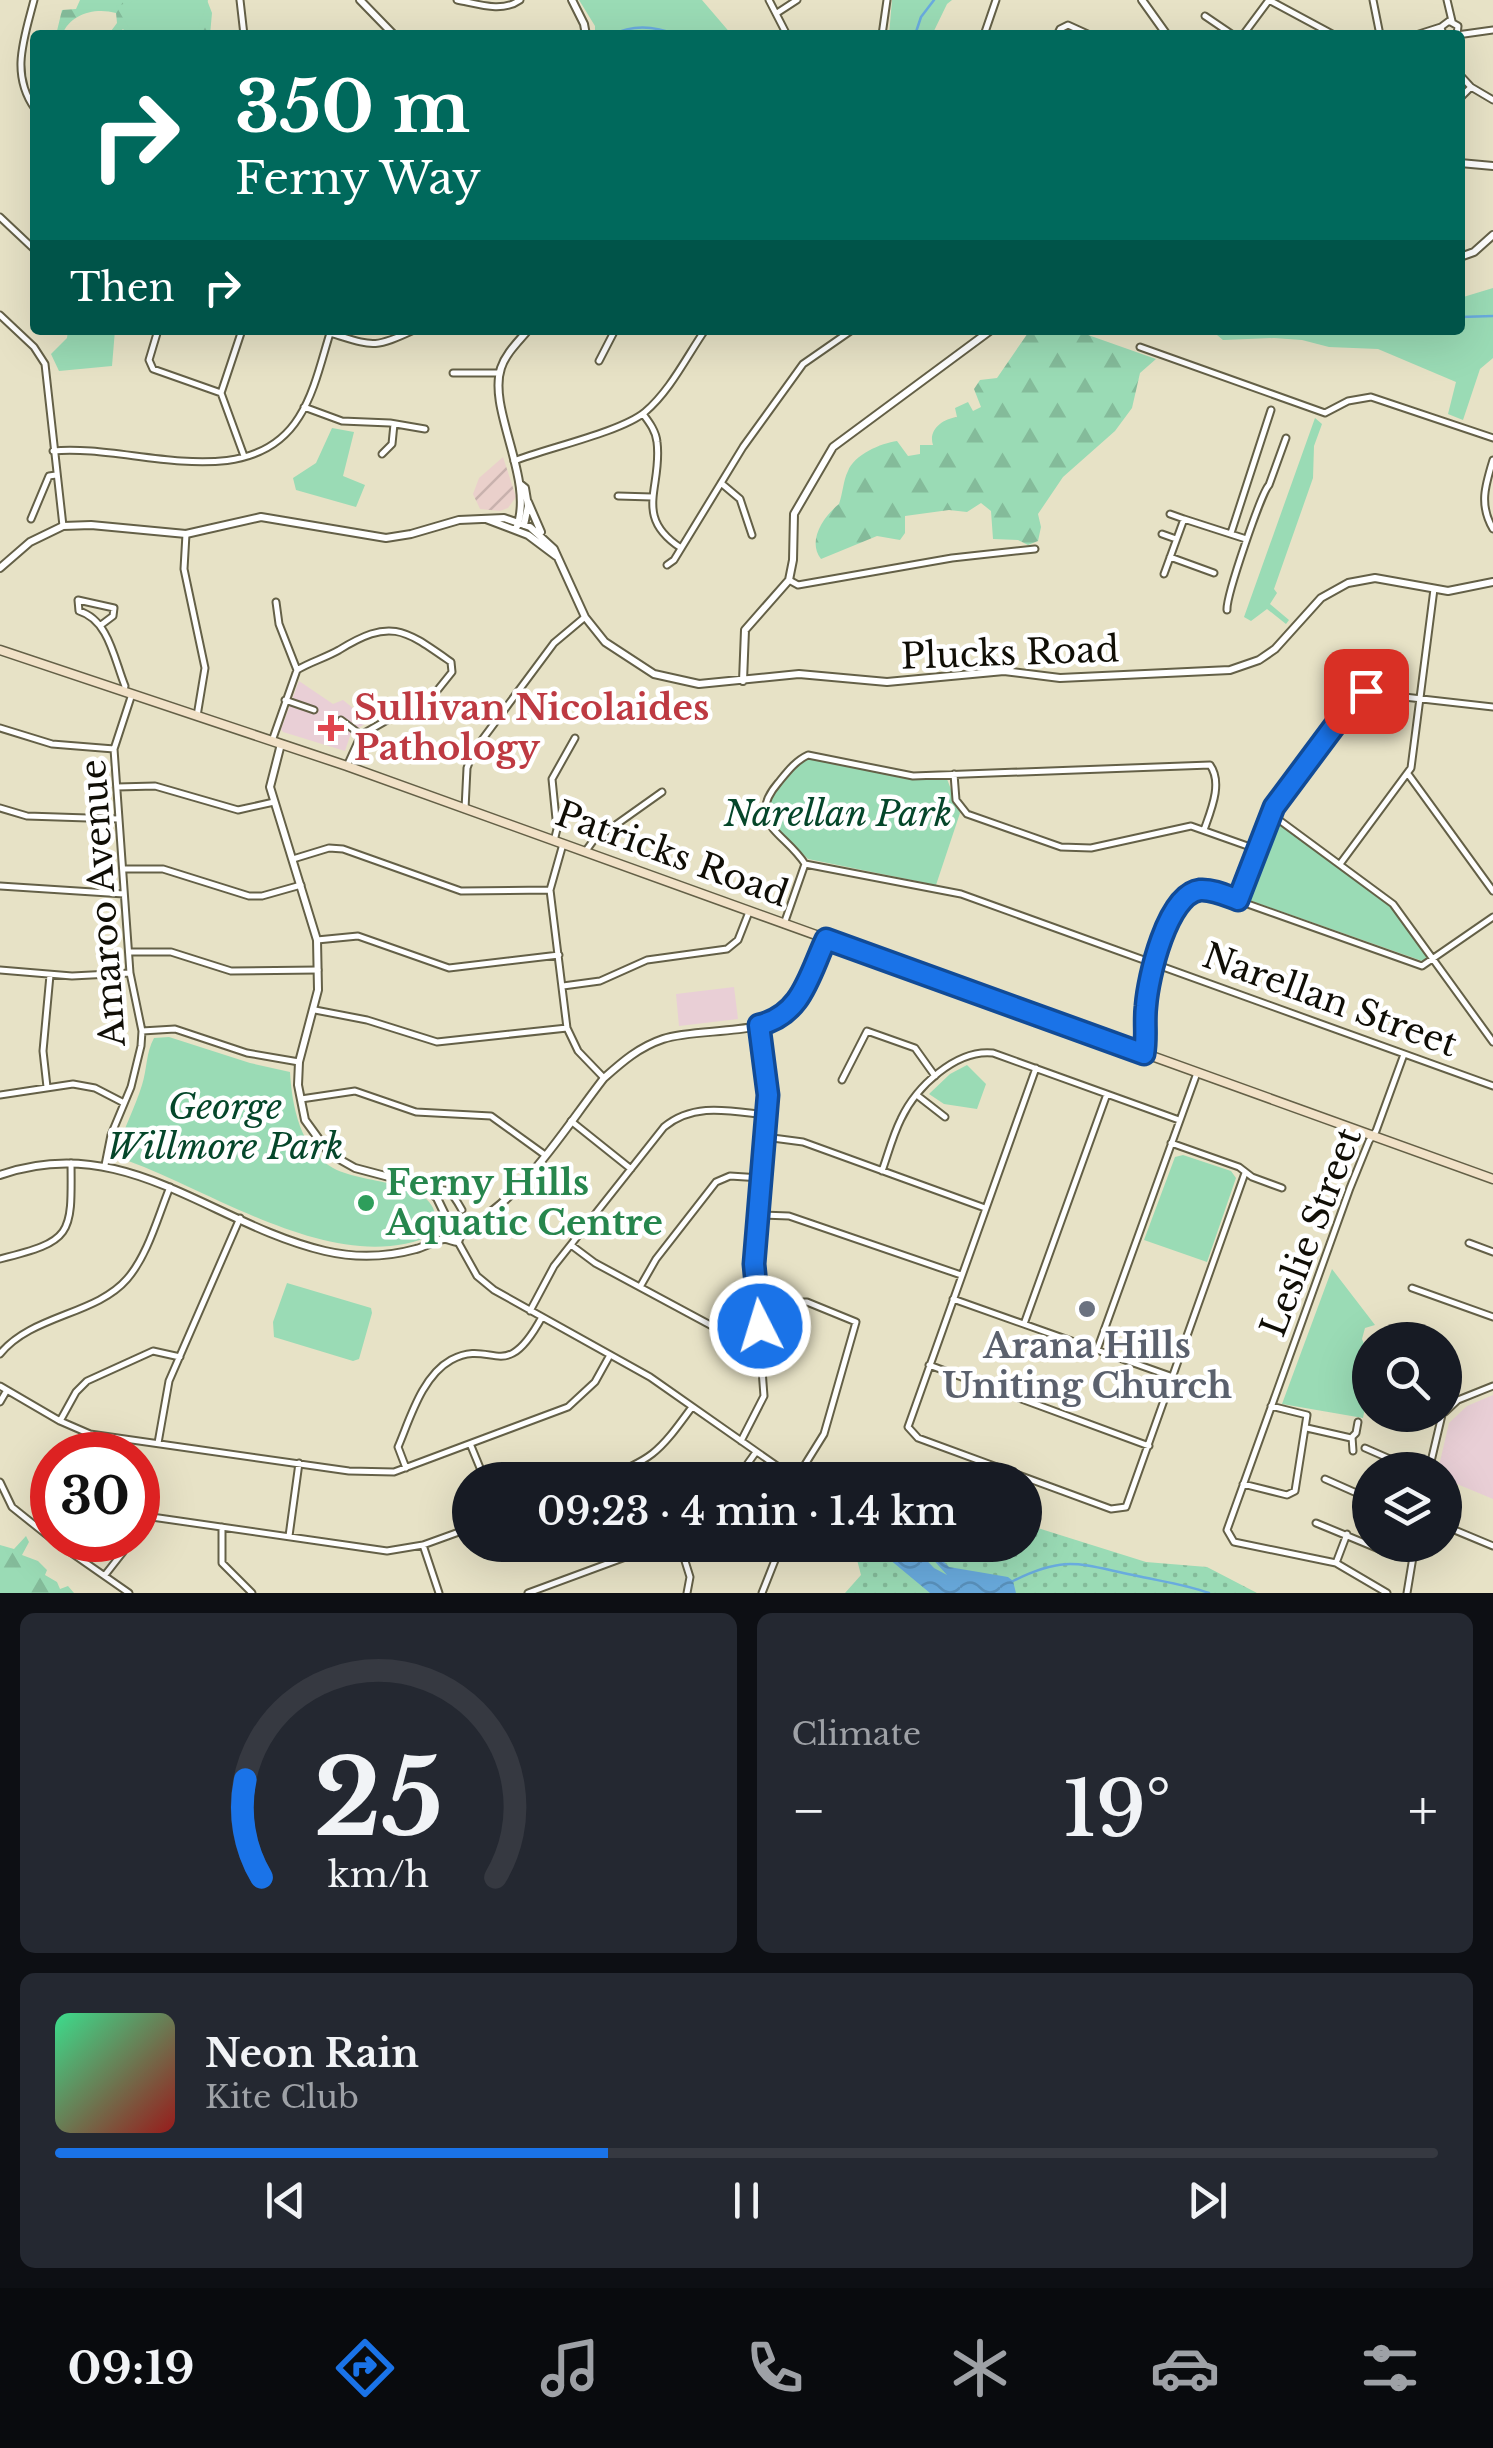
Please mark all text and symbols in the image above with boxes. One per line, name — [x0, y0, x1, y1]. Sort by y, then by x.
text: 350 m — [235, 64, 470, 151]
icon: right — [70, 70, 200, 200]
text: Ferny Way — [235, 150, 481, 206]
icon: right — [195, 260, 250, 315]
text: Then — [70, 264, 175, 311]
street label: Plucks Road — [900, 627, 1120, 678]
pin — [1324, 649, 1409, 734]
icon: arrive — [1339, 664, 1394, 719]
place label: Sullivan Nicolaides Pathology — [354, 686, 709, 769]
marker: Sullivan Nicolaides Pathology — [318, 715, 344, 741]
street label: Amaroo Avenue — [71, 758, 134, 1049]
street label: Patricks Road — [550, 792, 794, 916]
park label: Narellan Park — [723, 792, 952, 835]
street label: Narellan Street — [1197, 934, 1463, 1066]
park label: George Willmore Park — [106, 1085, 344, 1168]
street label: Leslie Street — [1251, 1121, 1370, 1342]
place label: Ferny Hills Aquatic Centre — [385, 1161, 663, 1244]
marker: Ferny Hills Aquatic Centre — [355, 1192, 377, 1214]
position arrow — [708, 1274, 812, 1378]
marker: Arana Hills Uniting Church — [1076, 1298, 1098, 1320]
map controls — [1352, 1322, 1462, 1562]
button: search — [1352, 1322, 1462, 1432]
place label: Arana Hills Uniting Church — [942, 1324, 1232, 1407]
speed limit sign: 30 — [30, 1432, 160, 1562]
button: layers — [1352, 1452, 1462, 1562]
text: 09:23 · 4 min · 1.4 km — [537, 1488, 957, 1535]
text: Climate — [792, 1714, 921, 1754]
text: 25 — [313, 1734, 443, 1863]
text: 19° — [1063, 1763, 1171, 1856]
text: − — [792, 1777, 826, 1845]
text: + — [1408, 1777, 1438, 1845]
text: km/h — [328, 1852, 429, 1897]
text: Neon Rain — [205, 2030, 419, 2077]
text: Kite Club — [205, 2077, 359, 2117]
icon: previous — [258, 2173, 313, 2228]
icon: pause — [719, 2173, 774, 2228]
icon: next — [1180, 2173, 1235, 2228]
icon: directions — [330, 2333, 400, 2403]
icon: music — [535, 2333, 605, 2403]
icon: phone — [740, 2333, 810, 2403]
icon: climate — [945, 2333, 1015, 2403]
icon: car — [1150, 2333, 1220, 2403]
icon: filters — [1355, 2333, 1425, 2403]
text: 09:19 — [68, 2340, 195, 2396]

